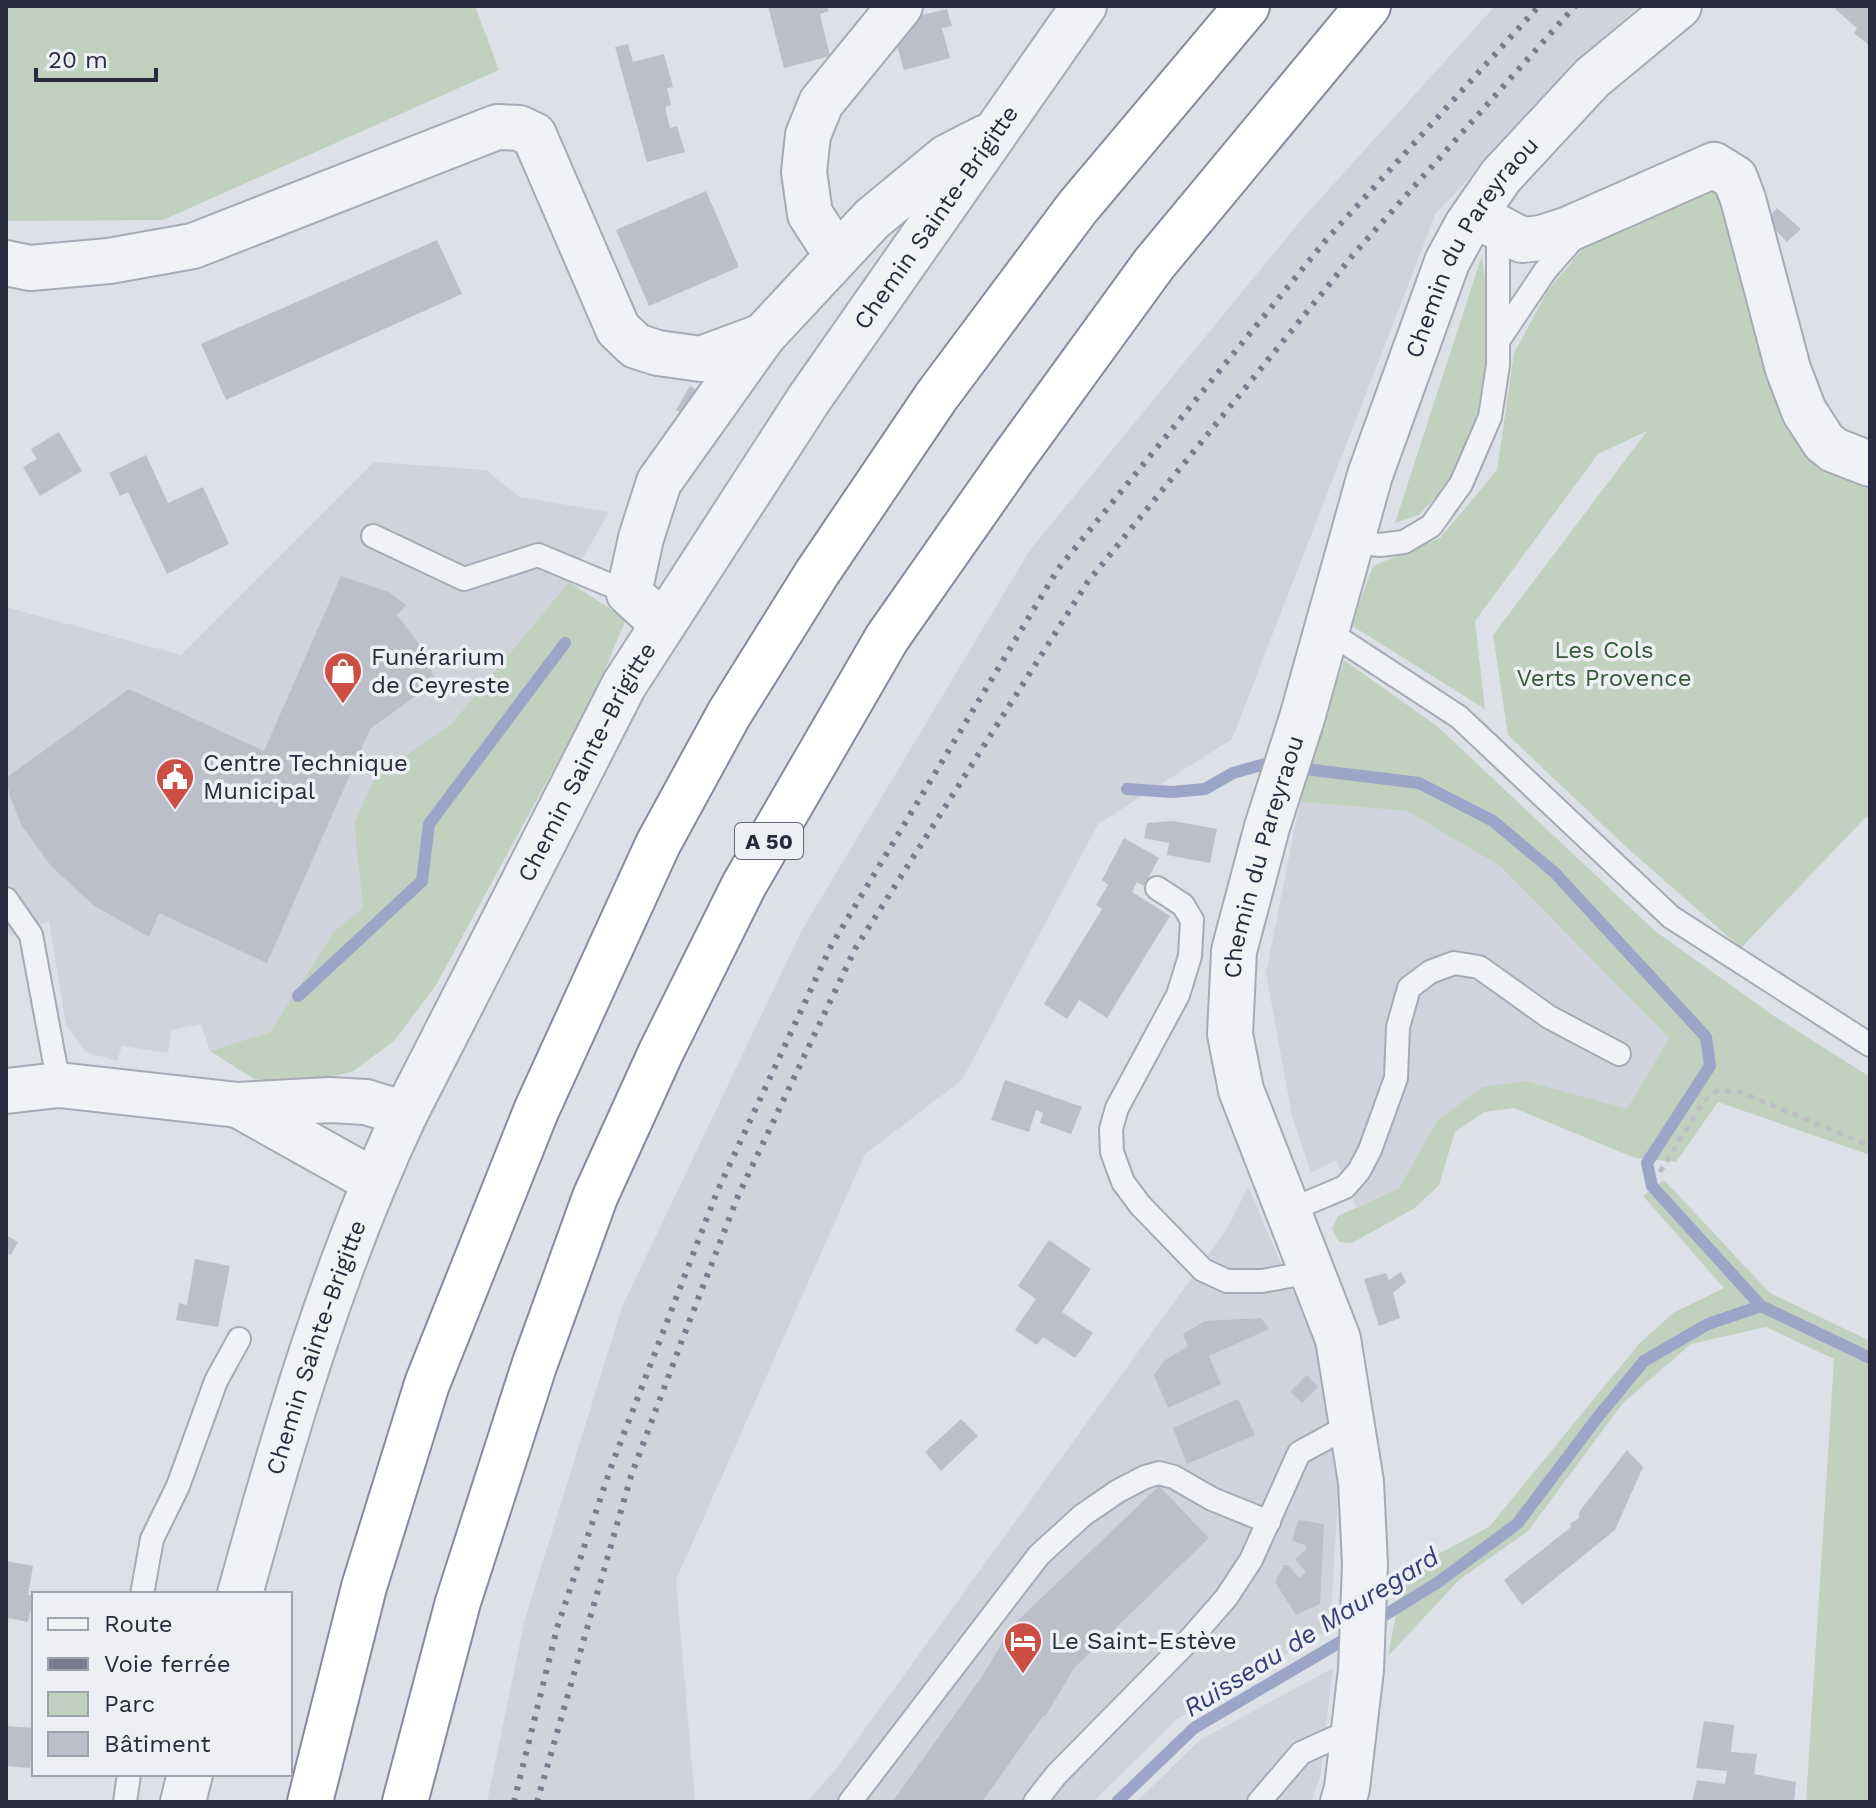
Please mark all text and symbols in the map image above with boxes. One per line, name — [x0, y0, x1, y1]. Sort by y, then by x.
scale bar — [36, 32, 156, 82]
text: 20 m — [48, 46, 108, 74]
street label: Chemin Sainte-Brigitte — [848, 100, 1024, 335]
street label: Chemin du Pareyraou — [1399, 131, 1544, 362]
park label: Les Cols Verts Provence — [1516, 636, 1692, 692]
street label: Chemin Sainte-Brigitte — [512, 637, 662, 887]
place label: Funérarium de Ceyreste — [371, 643, 510, 699]
shop icon: Funérarium de Ceyreste — [322, 650, 364, 705]
street label: Chemin du Pareyraou — [1219, 732, 1310, 979]
place label: Centre Technique Municipal — [203, 749, 408, 805]
public building icon: Centre Technique Municipal — [154, 756, 196, 811]
road number: A 50 — [735, 823, 803, 859]
street label: Chemin Sainte-Brigitte — [260, 1216, 372, 1478]
water label: Ruisseau de Mauregard — [1178, 1541, 1445, 1723]
legend — [32, 1592, 292, 1776]
text: Route — [104, 1610, 173, 1638]
hotel icon: Le Saint-Estève — [1002, 1620, 1044, 1675]
place label: Le Saint-Estève — [1051, 1627, 1237, 1655]
text: Voie ferrée — [104, 1650, 231, 1678]
text: Parc — [104, 1690, 155, 1718]
text: Bâtiment — [104, 1730, 211, 1758]

